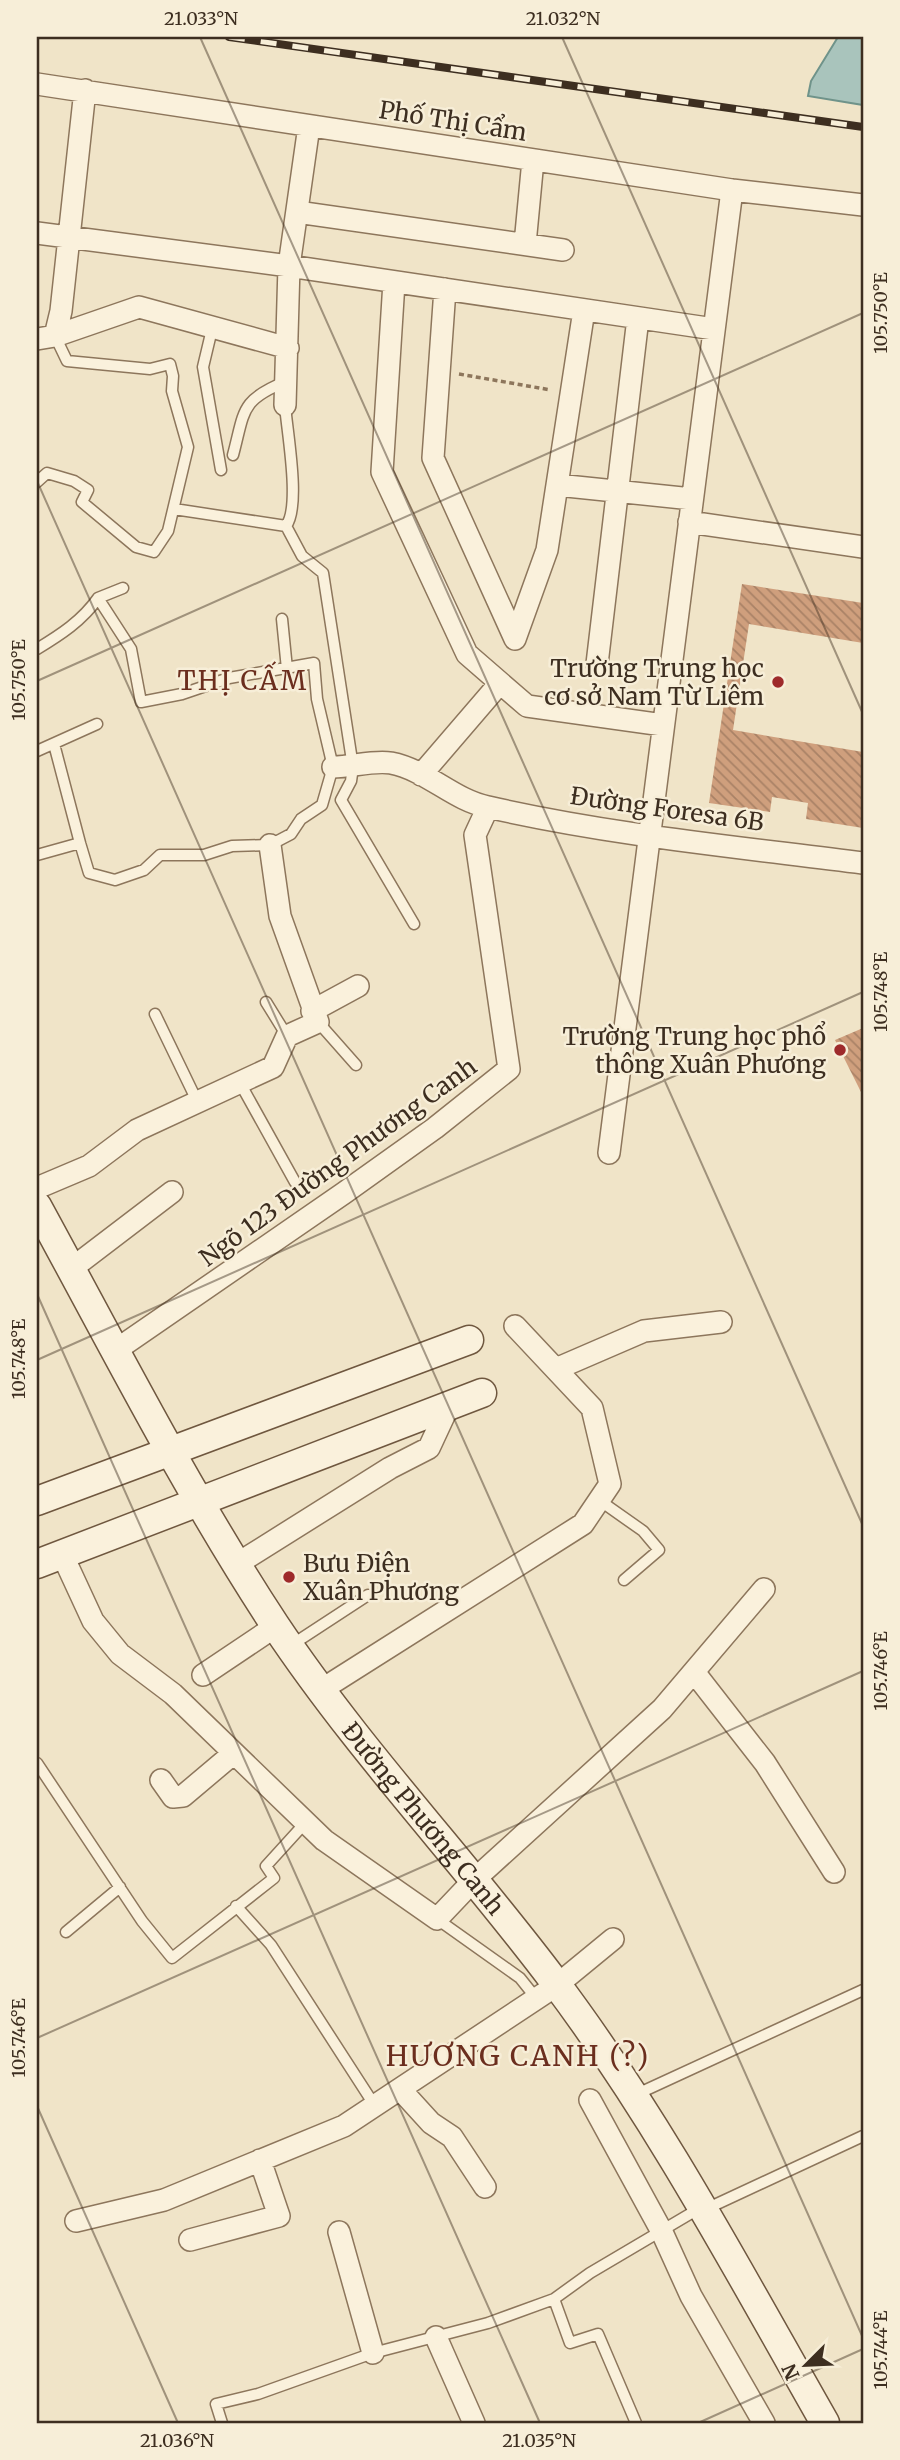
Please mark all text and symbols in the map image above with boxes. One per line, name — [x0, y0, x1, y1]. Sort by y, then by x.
text: 21.033°N — [164, 7, 238, 30]
text: 21.032°N — [526, 7, 600, 30]
street label: Phố Thị Cẩm — [377, 93, 529, 148]
text: 105.750°E — [869, 272, 892, 354]
text: 105.750°E — [7, 639, 30, 721]
place label: Trường Trung học cơ sở Nam Từ Liêm — [544, 653, 764, 712]
district label: THỊ CẤM — [178, 661, 308, 697]
marker: Trường Trung học cơ sở Nam Từ Liêm — [770, 674, 786, 690]
street label: Đường Foresa 6B — [568, 780, 766, 838]
text: 105.748°E — [869, 951, 892, 1032]
place label: Trường Trung học phổ thông Xuân Phương — [562, 1020, 826, 1080]
marker: Trường Trung học phổ thông Xuân Phương — [832, 1042, 848, 1058]
street label: Ngõ 123 Đường Phương Canh — [193, 1051, 483, 1273]
text: 105.748°E — [7, 1318, 30, 1399]
place label: Bưu Điện Xuân Phương — [303, 1548, 459, 1607]
marker: Bưu Điện Xuân Phương — [281, 1569, 297, 1585]
text: 105.746°E — [869, 1631, 892, 1711]
street label: Đường Phương Canh — [336, 1716, 512, 1921]
text: 105.746°E — [7, 1998, 30, 2078]
district label: HƯƠNG CANH (?) — [386, 2038, 650, 2074]
text: 105.744°E — [869, 2310, 892, 2389]
north arrow — [771, 2330, 841, 2400]
text: N — [776, 2360, 804, 2384]
text: 21.036°N — [140, 2429, 214, 2452]
text: 21.035°N — [502, 2429, 576, 2452]

